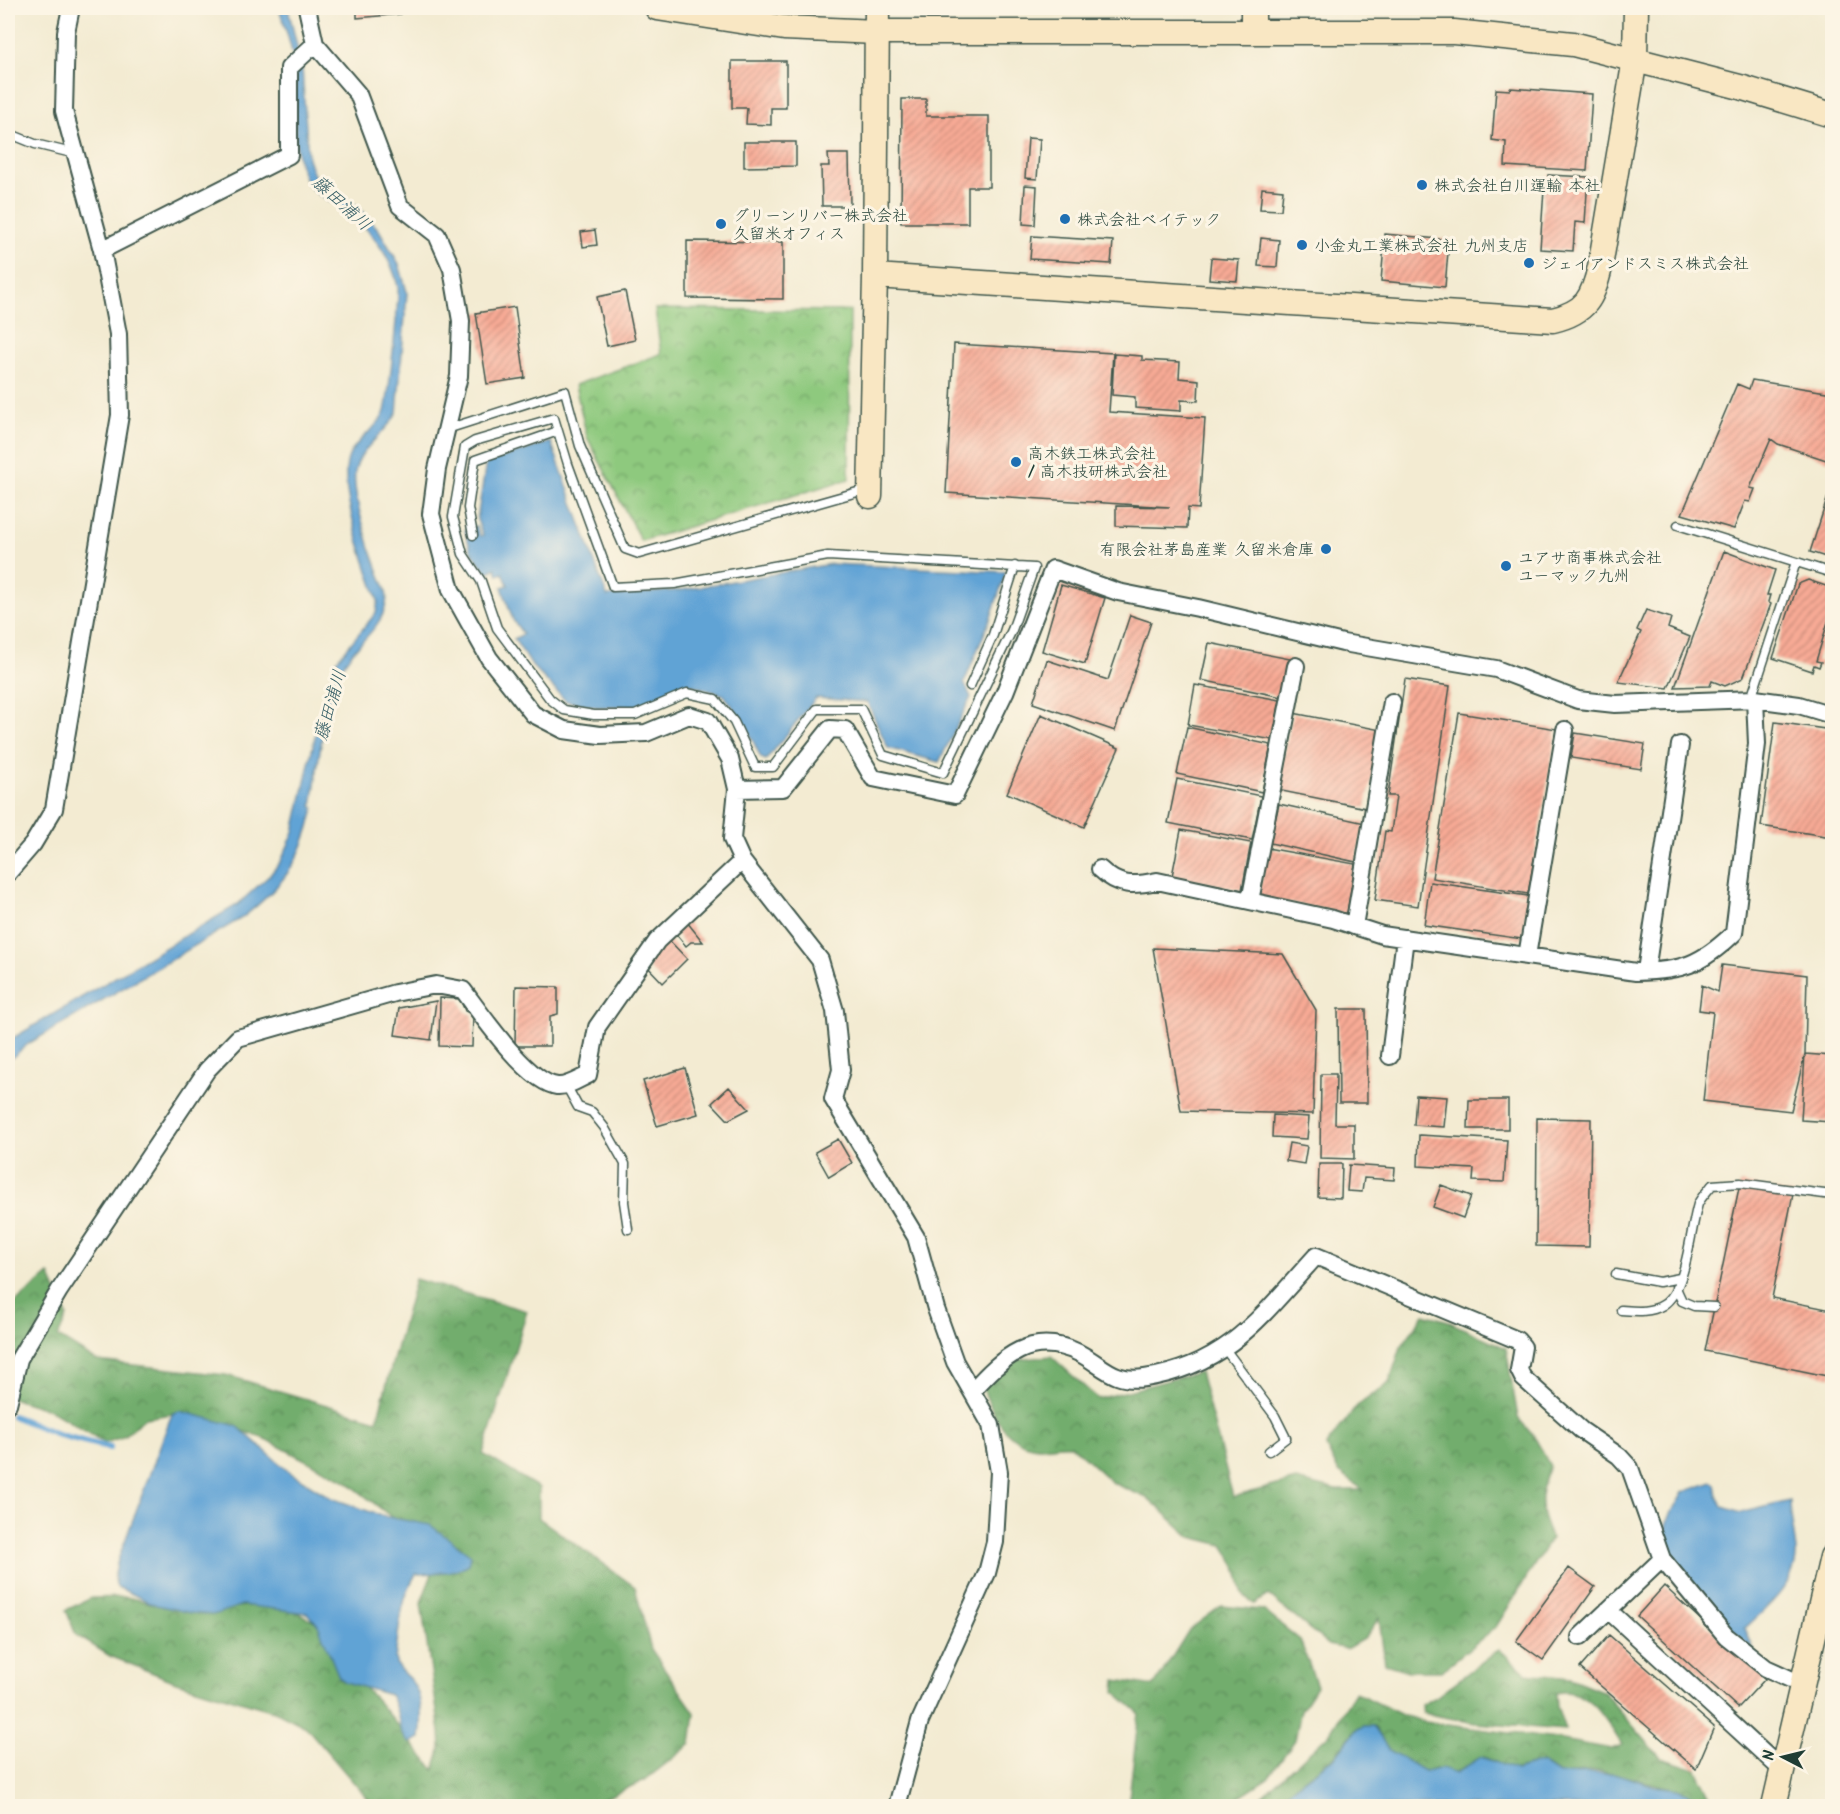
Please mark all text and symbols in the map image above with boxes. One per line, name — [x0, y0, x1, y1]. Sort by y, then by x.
water label: 藤田浦川 — [305, 169, 377, 239]
place label: 株式会社白川運輸 本社 — [1434, 174, 1600, 199]
marker: 株式会社白川運輸 本社 — [1415, 178, 1429, 192]
place label: グリーンリバー株式会社 久留米オフィス — [733, 204, 908, 247]
place label: 株式会社ベイテック — [1077, 208, 1221, 233]
marker: 株式会社ベイテック — [1058, 212, 1072, 226]
marker: グリーンリバー株式会社 久留米オフィス — [714, 217, 728, 231]
place label: 小金丸工業株式会社 九州支店 — [1314, 234, 1528, 259]
marker: 小金丸工業株式会社 九州支店 — [1295, 238, 1309, 252]
place label: ジェイアンドスミス株式会社 — [1541, 252, 1749, 277]
marker: ジェイアンドスミス株式会社 — [1522, 256, 1536, 270]
place label: 高木鉄工株式会社 / 高木技研株式会社 — [1028, 442, 1168, 485]
marker: 高木鉄工株式会社 / 高木技研株式会社 — [1009, 455, 1023, 469]
place label: 有限会社茅島産業 久留米倉庫 — [1100, 538, 1314, 563]
marker: 有限会社茅島産業 久留米倉庫 — [1319, 542, 1333, 556]
place label: ユアサ商事株式会社 ユーマック九州 — [1518, 546, 1662, 589]
marker: ユアサ商事株式会社 ユーマック九州 — [1499, 559, 1513, 573]
water label: 藤田浦川 — [308, 667, 355, 744]
north arrow — [1753, 1727, 1813, 1787]
text: N — [1757, 1749, 1783, 1762]

